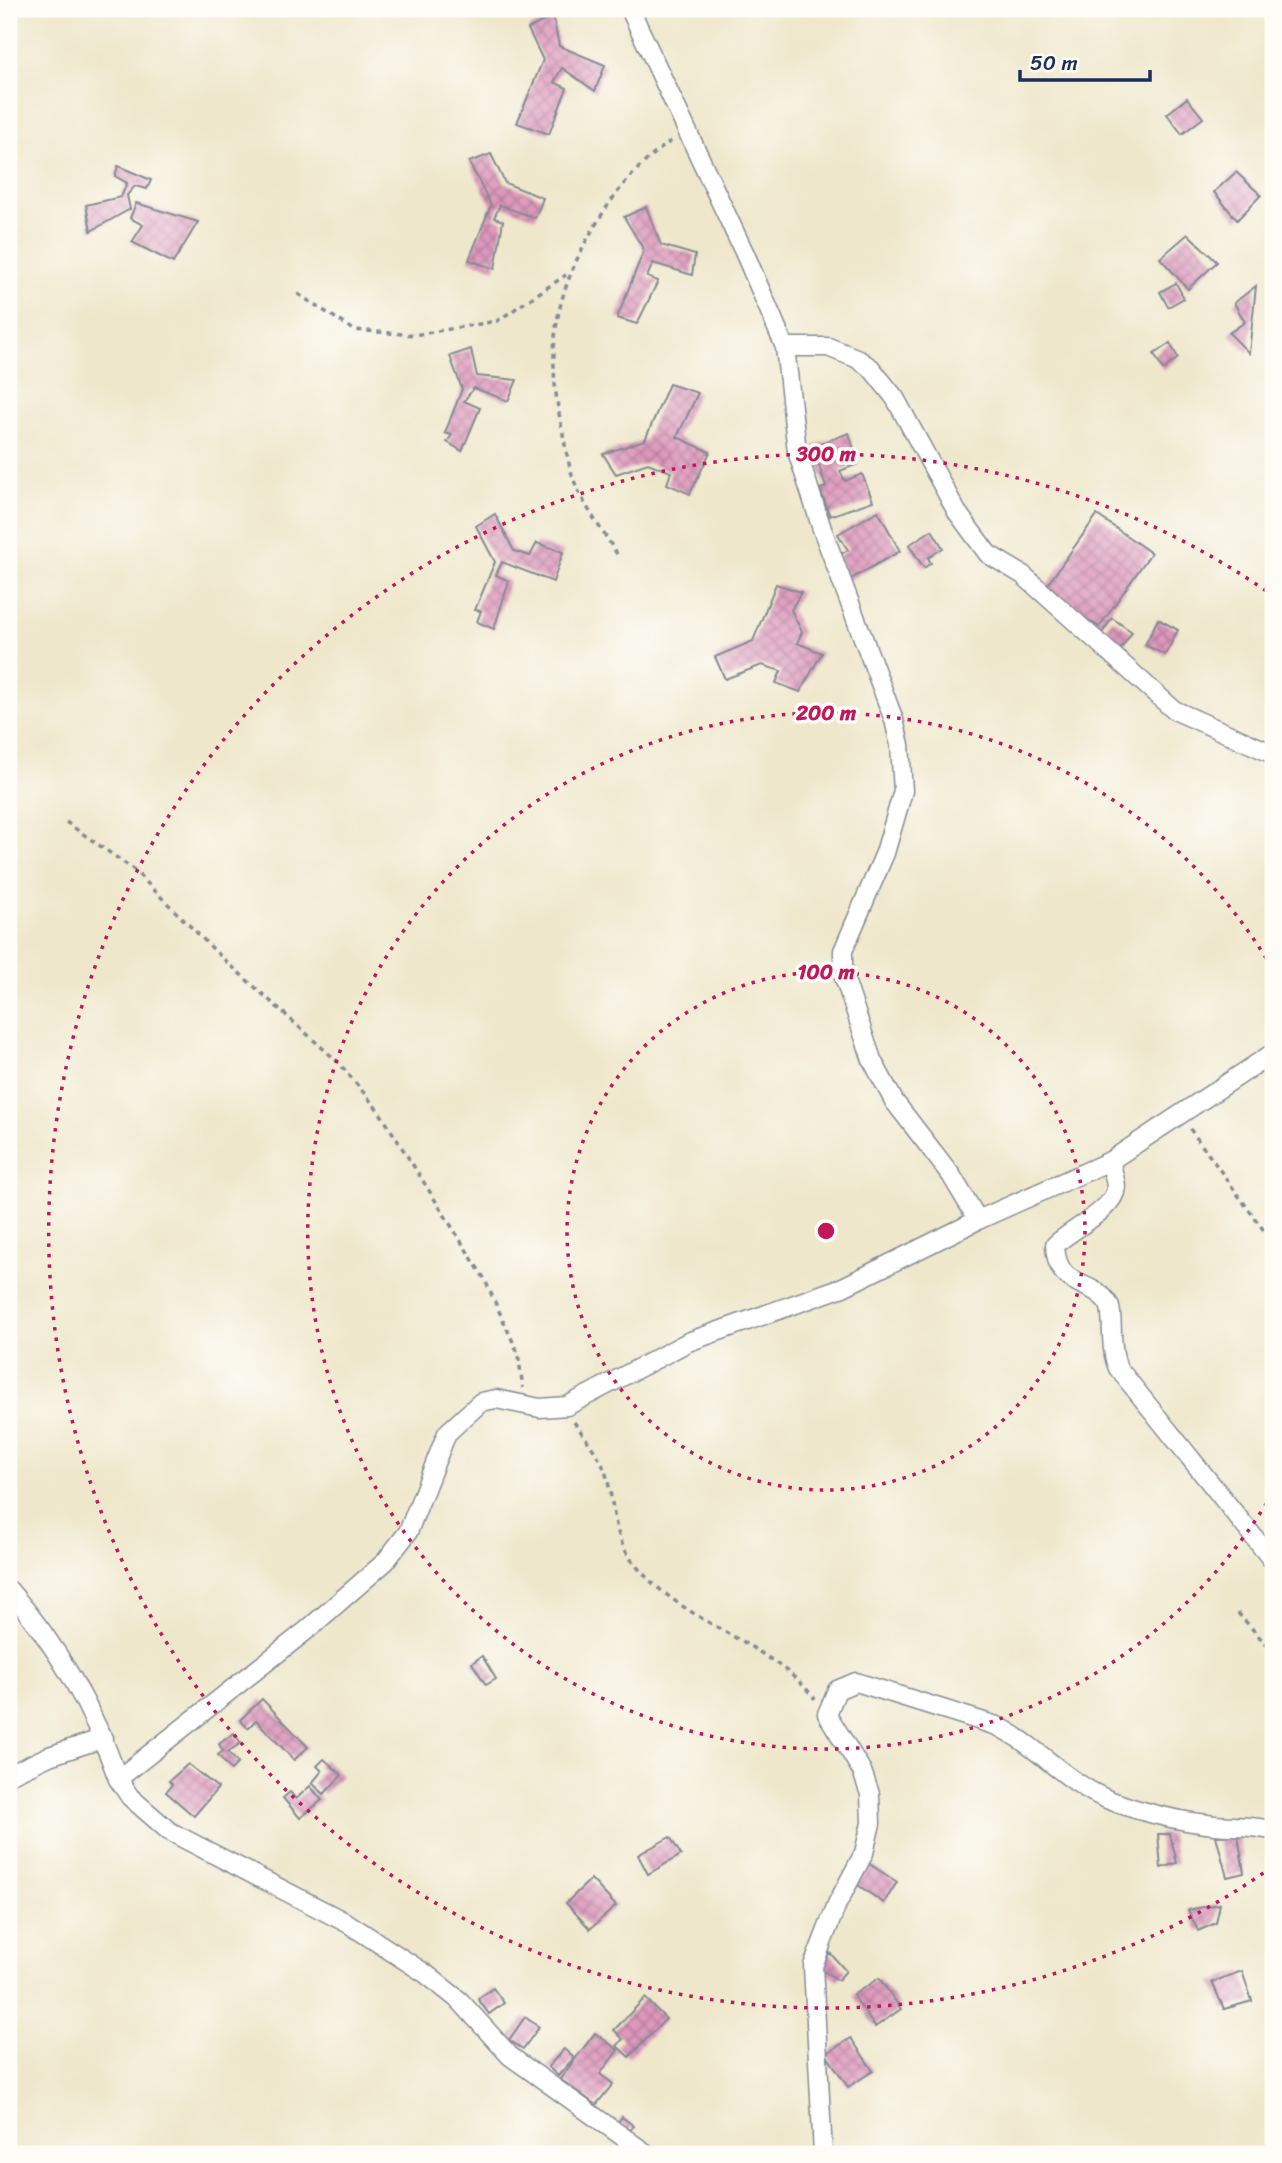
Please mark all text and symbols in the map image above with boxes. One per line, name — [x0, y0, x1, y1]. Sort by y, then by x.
scale bar — [1020, 38, 1149, 82]
text: 50 m — [1030, 44, 1078, 82]
text: 300 m — [795, 435, 857, 473]
text: 200 m — [795, 694, 857, 732]
text: 100 m — [797, 953, 855, 991]
centre of rings — [814, 1219, 838, 1243]

